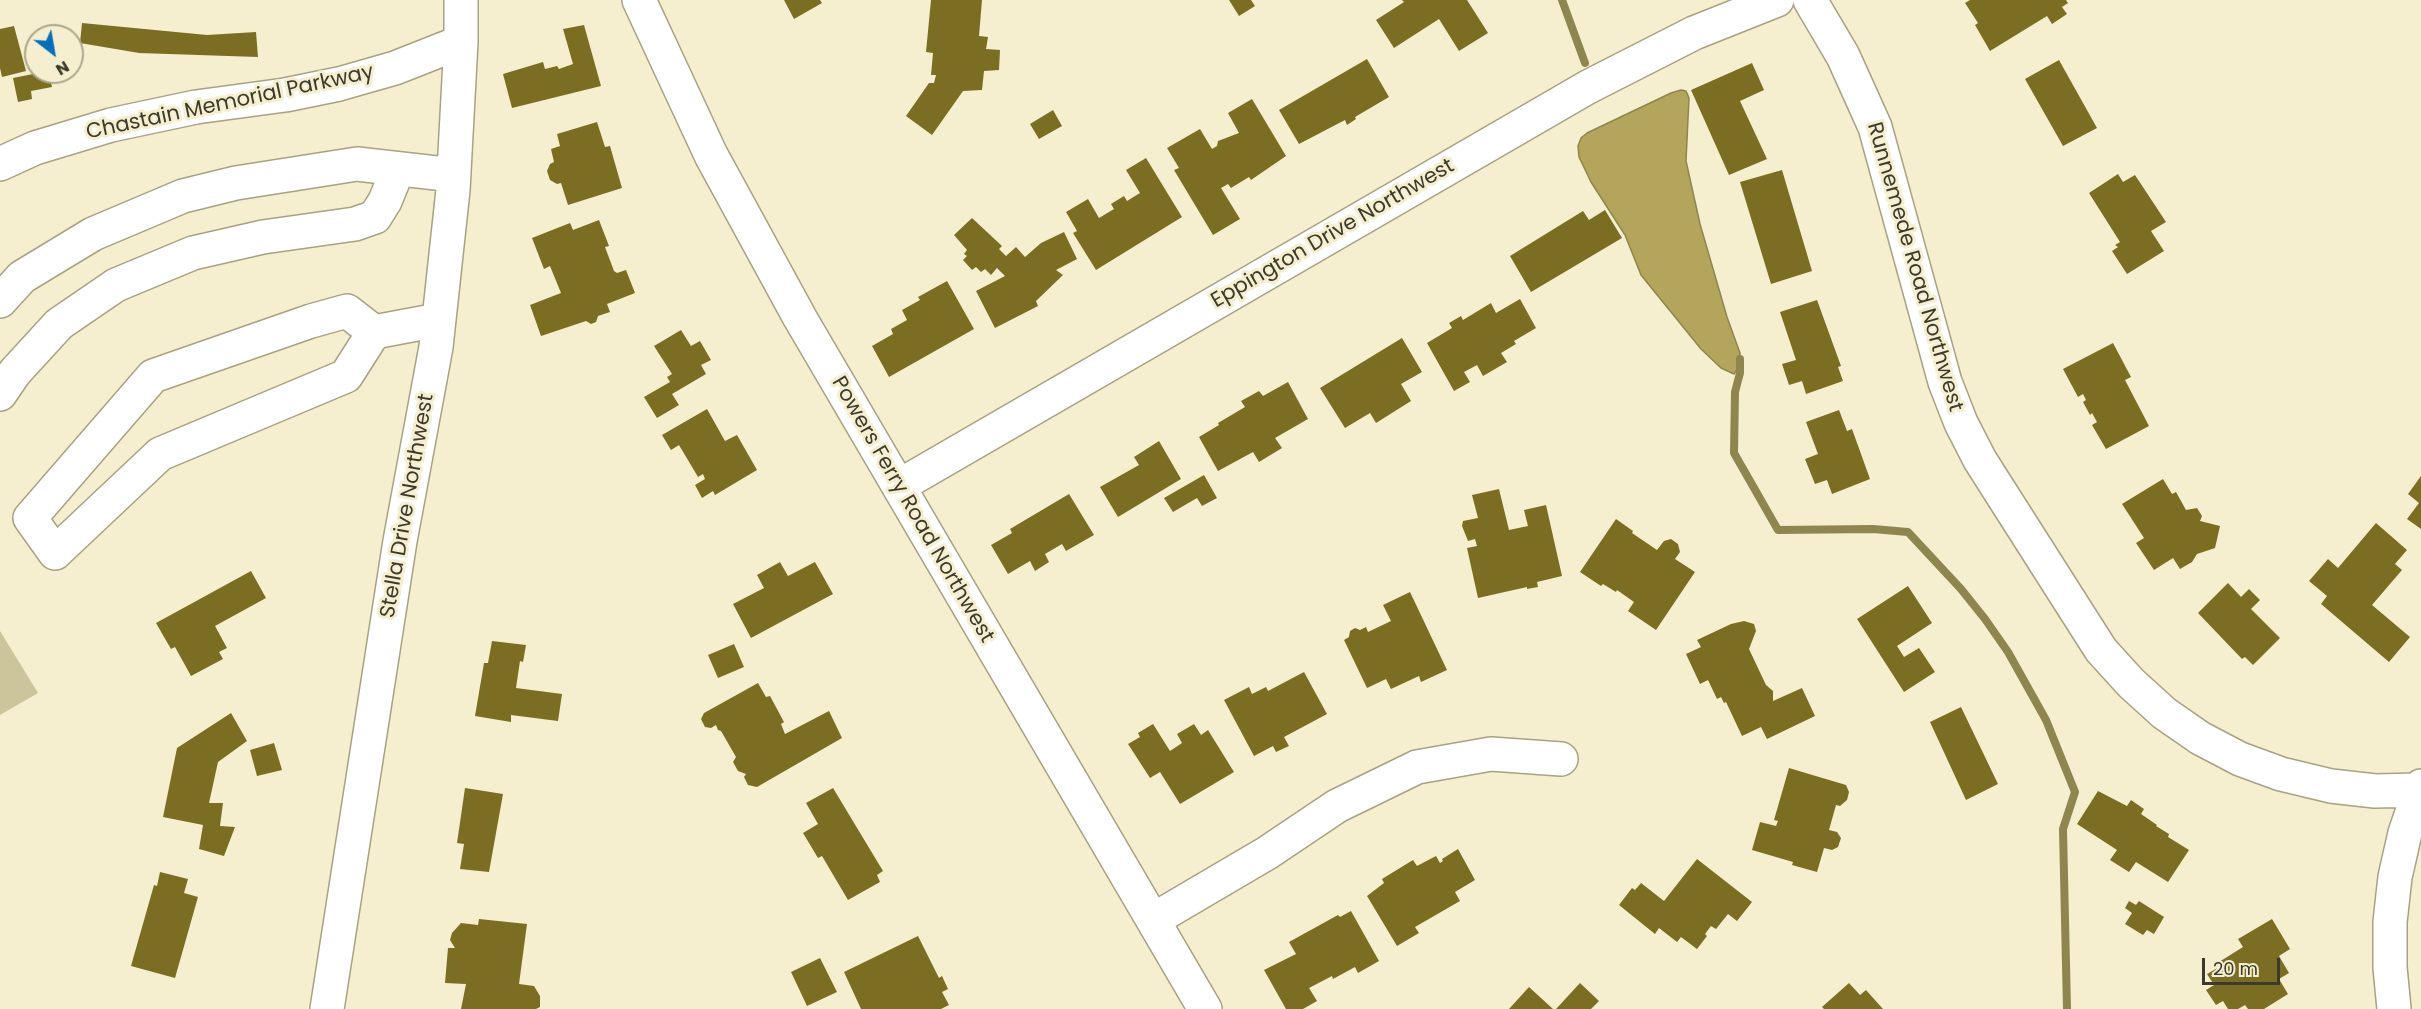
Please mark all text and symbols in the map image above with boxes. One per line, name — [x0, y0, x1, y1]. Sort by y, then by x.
north arrow — [24, 24, 84, 84]
text: N — [51, 55, 74, 81]
street label: Chastain Memorial Parkway — [84, 60, 376, 146]
street label: Runnemede Road Northwest — [1861, 119, 1967, 415]
street label: Eppington Drive Northwest — [1207, 154, 1459, 314]
street label: Powers Ferry Road Northwest — [825, 372, 999, 648]
street label: Stella Drive Northwest — [376, 392, 440, 620]
scale bar — [2205, 946, 2283, 984]
text: 20 m — [2213, 956, 2258, 981]

